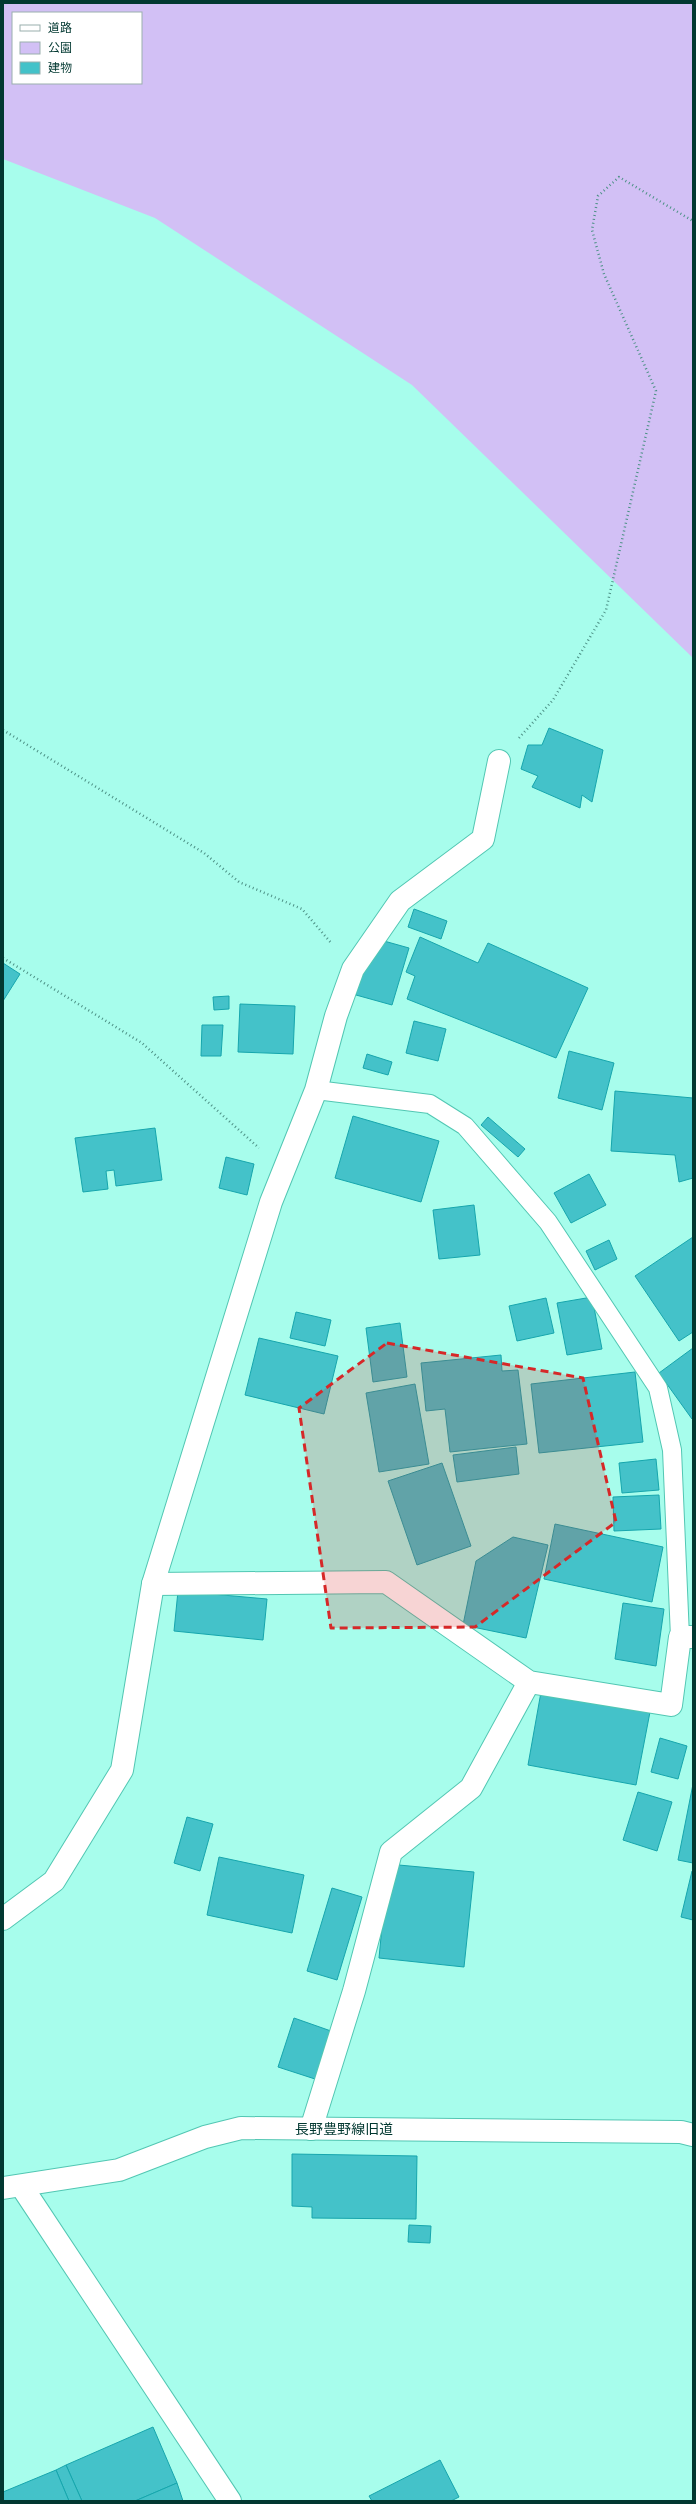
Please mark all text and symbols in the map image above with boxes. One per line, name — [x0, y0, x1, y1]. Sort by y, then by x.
legend — [12, 12, 142, 84]
text: 道路 — [48, 20, 72, 35]
text: 公園 — [48, 40, 72, 55]
text: 建物 — [48, 60, 72, 75]
street label: 長野豊野線旧道 — [295, 2120, 393, 2137]

